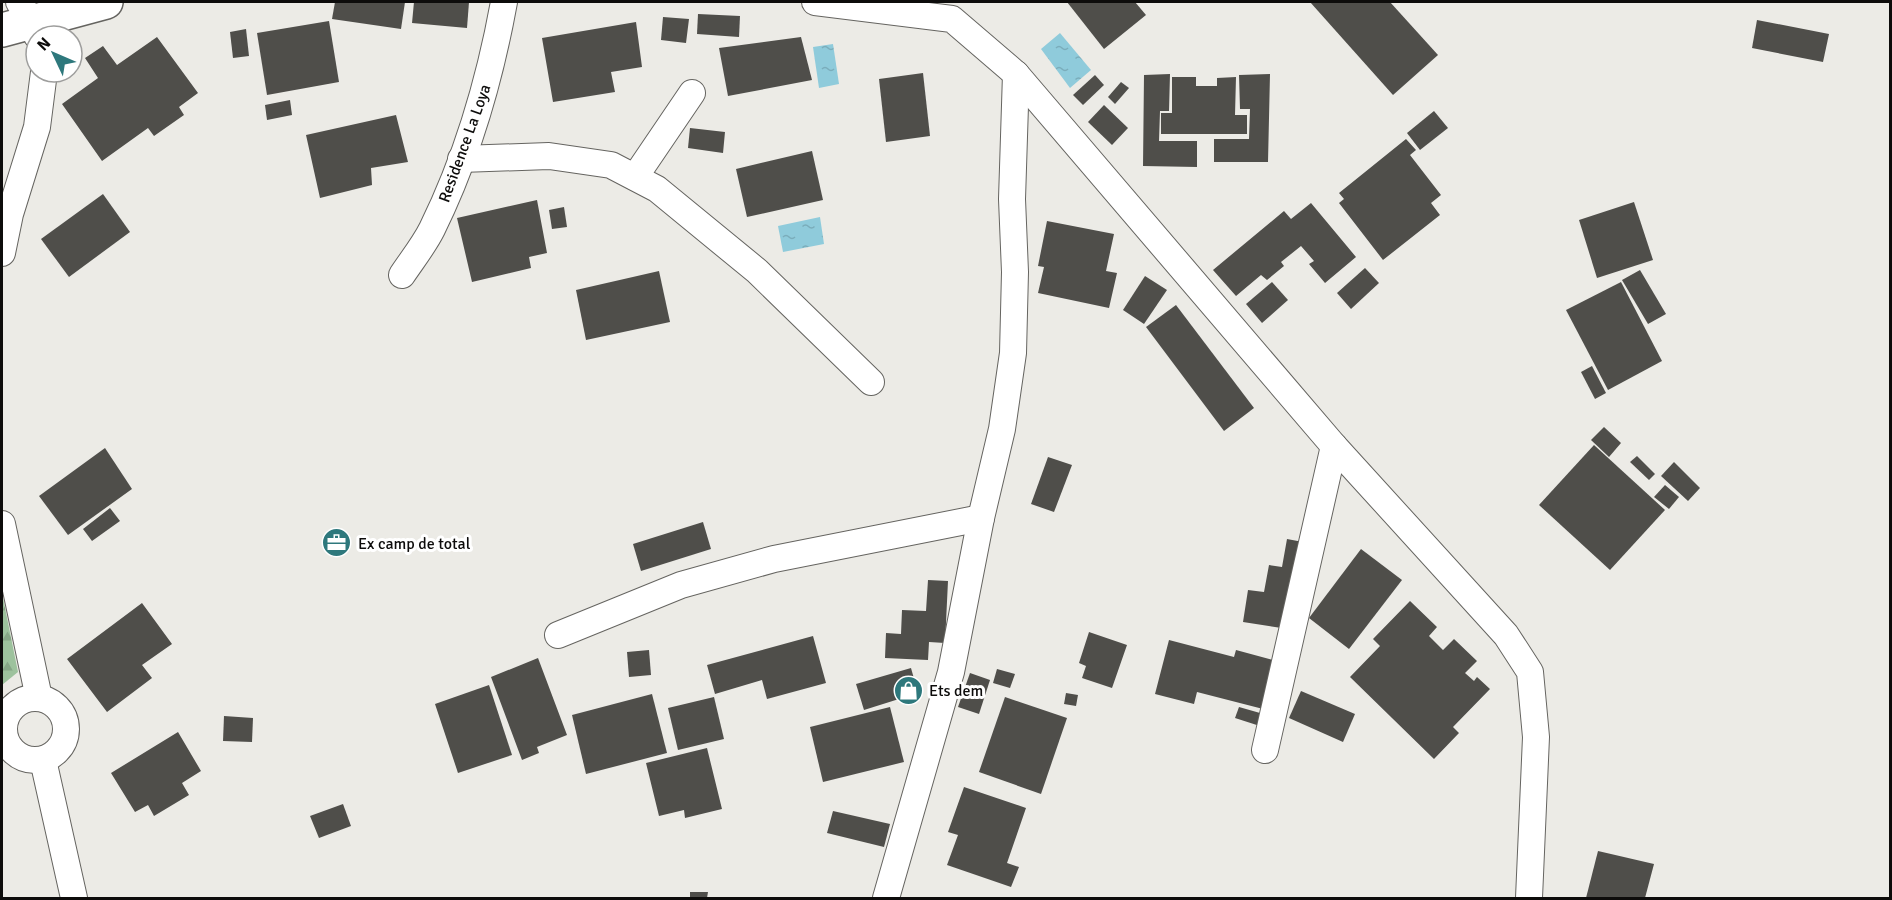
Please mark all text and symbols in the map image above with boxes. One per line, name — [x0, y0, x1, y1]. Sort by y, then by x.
north arrow — [24, 24, 84, 84]
text: N — [33, 33, 55, 55]
street label: Residence La Loya — [434, 82, 496, 205]
office icon: Ex camp de total — [321, 527, 353, 559]
place label: Ex camp de total — [358, 534, 471, 554]
shop icon: Ets dem — [892, 674, 924, 706]
place label: Ets dem — [929, 681, 983, 701]

